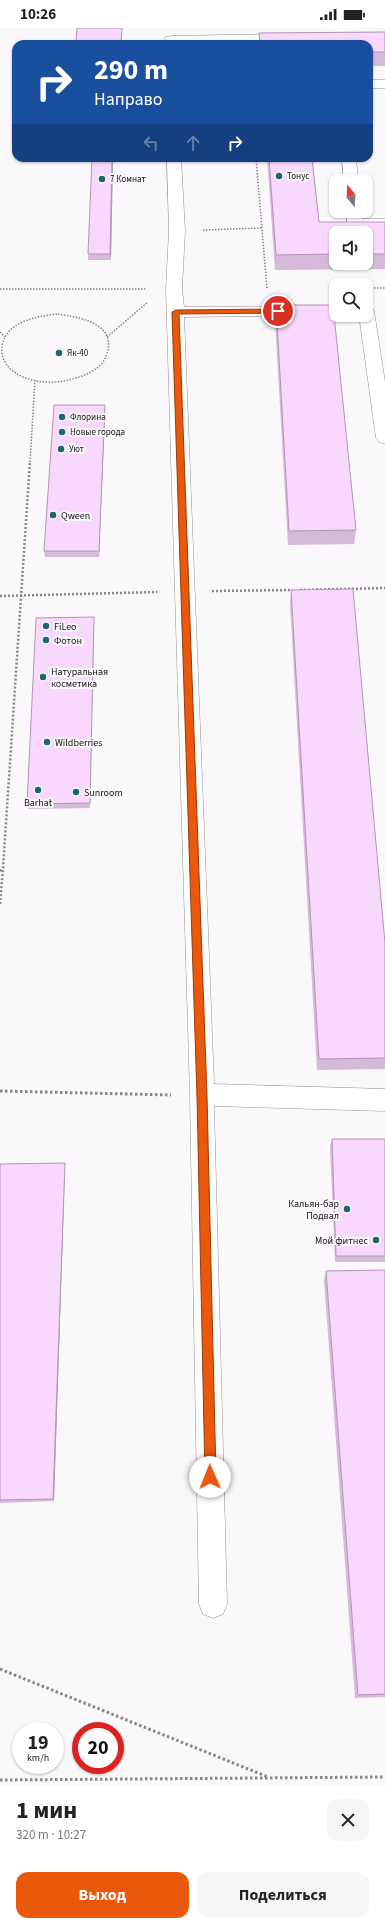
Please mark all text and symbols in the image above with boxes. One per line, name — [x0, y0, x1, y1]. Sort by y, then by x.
text: 10:26 — [20, 4, 56, 25]
text: 290 m — [94, 50, 168, 90]
icon: right — [28, 56, 80, 108]
text: Направо — [94, 87, 162, 112]
icon: left — [140, 132, 162, 154]
icon: ahead — [182, 132, 204, 154]
icon: right — [224, 132, 246, 154]
place label: Тонус — [287, 170, 309, 183]
marker: Тонус — [274, 171, 284, 181]
place label: 7 Комнат — [110, 173, 146, 186]
marker: 7 Комнат — [97, 174, 107, 184]
north arrow — [329, 174, 373, 218]
map controls — [329, 174, 373, 322]
button: sound — [329, 226, 373, 270]
button: search — [329, 278, 373, 322]
pin — [261, 294, 295, 328]
icon: arrive — [267, 300, 289, 322]
place label: Як-40 — [67, 347, 89, 360]
marker: Як-40 — [54, 348, 64, 358]
place label: Флорина — [70, 411, 106, 424]
marker: Флорина — [57, 412, 67, 422]
place label: Новые города — [70, 426, 125, 439]
marker: Новые города — [57, 427, 67, 437]
place label: Уют — [69, 443, 84, 456]
marker: Уют — [56, 444, 66, 454]
place label: Qween — [61, 509, 90, 523]
marker: Qween — [48, 510, 58, 520]
place label: FiLeo — [54, 620, 77, 634]
marker: FiLeo — [41, 621, 51, 631]
place label: Фотон — [54, 634, 82, 648]
marker: Фотон — [41, 635, 51, 645]
place label: Натуральная косметика — [51, 665, 108, 691]
marker: Натуральная косметика — [38, 672, 48, 682]
place label: Wildberries — [55, 736, 102, 750]
marker: Wildberries — [42, 737, 52, 747]
marker: Barhat — [33, 785, 43, 795]
place label: Sunroom — [84, 786, 123, 800]
marker: Sunroom — [71, 787, 81, 797]
place label: Barhat — [24, 796, 53, 810]
place label: Кальян-бар Подвал — [288, 1197, 339, 1223]
marker: Кальян-бар Подвал — [342, 1204, 352, 1214]
place label: Мой фитнес — [315, 1234, 368, 1248]
marker: Мой фитнес — [371, 1235, 381, 1245]
position arrow — [189, 1456, 231, 1498]
speed limit sign: 20 — [72, 1722, 124, 1774]
text: 19 — [27, 1729, 49, 1757]
text: km/h — [27, 1751, 49, 1765]
text: 1 мин — [16, 1793, 77, 1828]
button: close — [327, 1799, 369, 1841]
text: 320 m · 10:27 — [16, 1826, 86, 1844]
button: Выход — [16, 1872, 189, 1918]
button: Поделиться — [197, 1872, 369, 1918]

